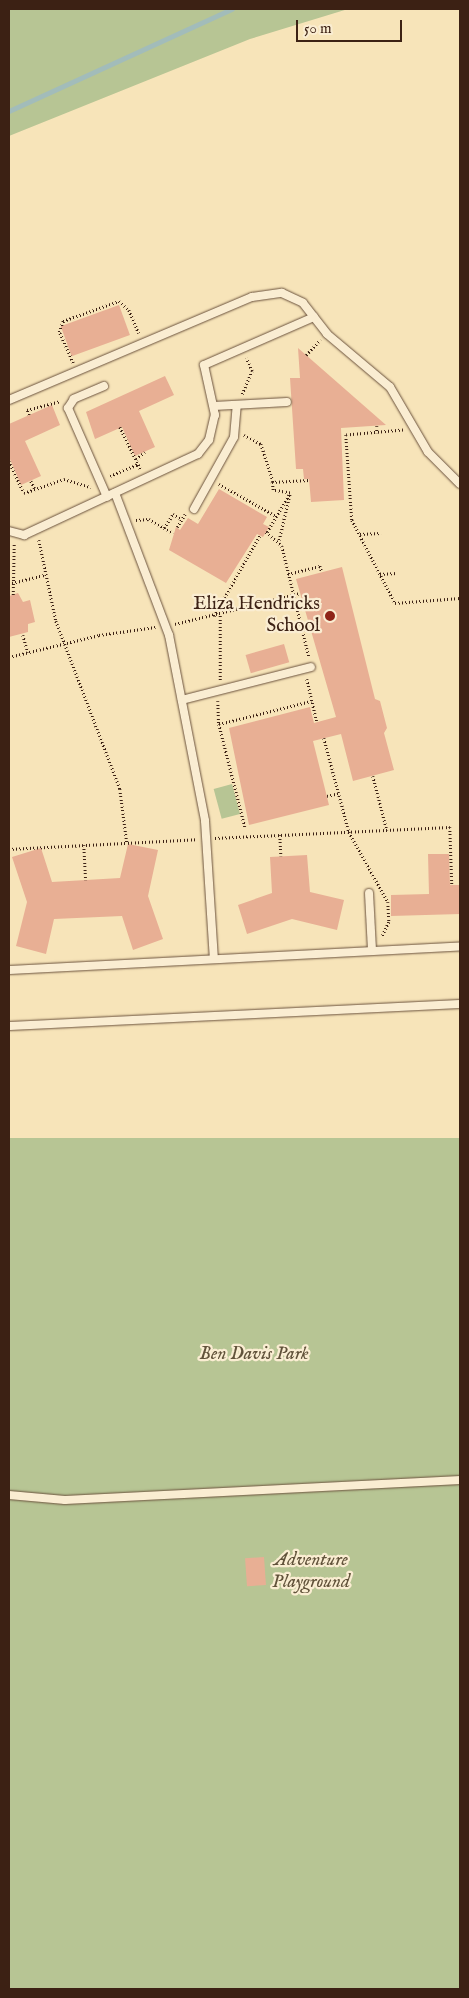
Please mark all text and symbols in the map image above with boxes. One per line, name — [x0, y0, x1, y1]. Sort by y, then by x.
scale bar — [299, 10, 405, 42]
text: 50 m — [304, 19, 332, 38]
place label: Eliza Hendricks School — [193, 594, 320, 638]
marker: Eliza Hendricks School — [324, 610, 336, 622]
park label: Ben Davis Park — [199, 1344, 309, 1366]
park label: Adventure Playground — [272, 1550, 350, 1594]

